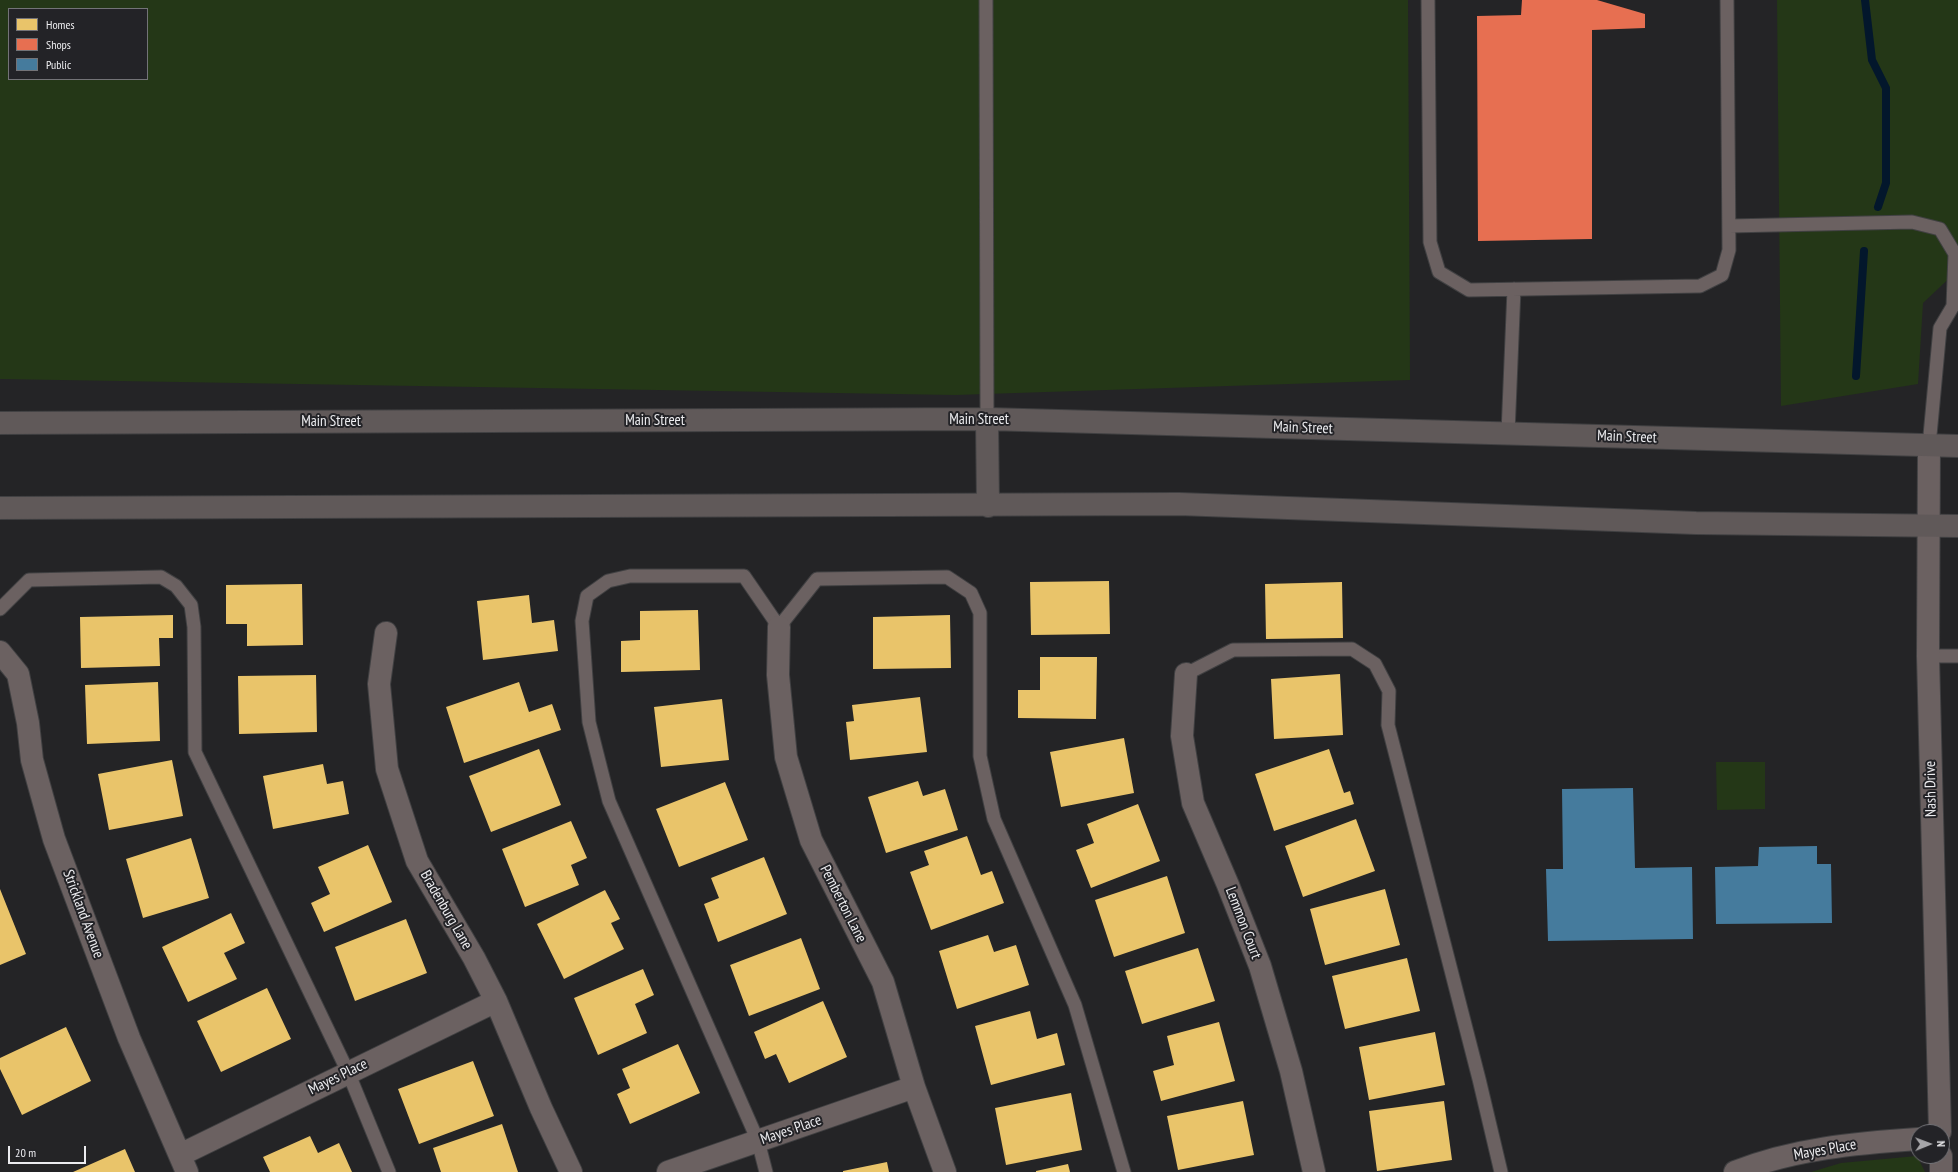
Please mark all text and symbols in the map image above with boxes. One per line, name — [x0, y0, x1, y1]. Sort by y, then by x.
legend — [8, 8, 148, 80]
text: Homes — [46, 17, 74, 32]
text: Shops — [46, 37, 71, 52]
text: Public — [46, 57, 71, 72]
street label: Main Street — [949, 411, 1009, 429]
street label: Main Street — [625, 412, 685, 430]
street label: Main Street — [301, 413, 361, 431]
street label: Main Street — [1273, 418, 1333, 438]
street label: Main Street — [1597, 427, 1657, 447]
street label: Nash Drive — [1922, 761, 1940, 817]
street label: Pemberton Lane — [816, 862, 870, 946]
street label: Strickland Avenue — [59, 867, 107, 961]
street label: Bradenburg Lane — [416, 867, 476, 953]
street label: Lemmon Court — [1221, 884, 1265, 962]
street label: Mayes Place — [306, 1055, 370, 1099]
street label: Mayes Place — [758, 1111, 824, 1149]
north arrow — [1910, 1124, 1950, 1164]
street label: Mayes Place — [1792, 1136, 1858, 1164]
scale bar — [10, 1138, 88, 1164]
text: N — [1934, 1141, 1948, 1147]
text: 20 m — [15, 1145, 36, 1160]

